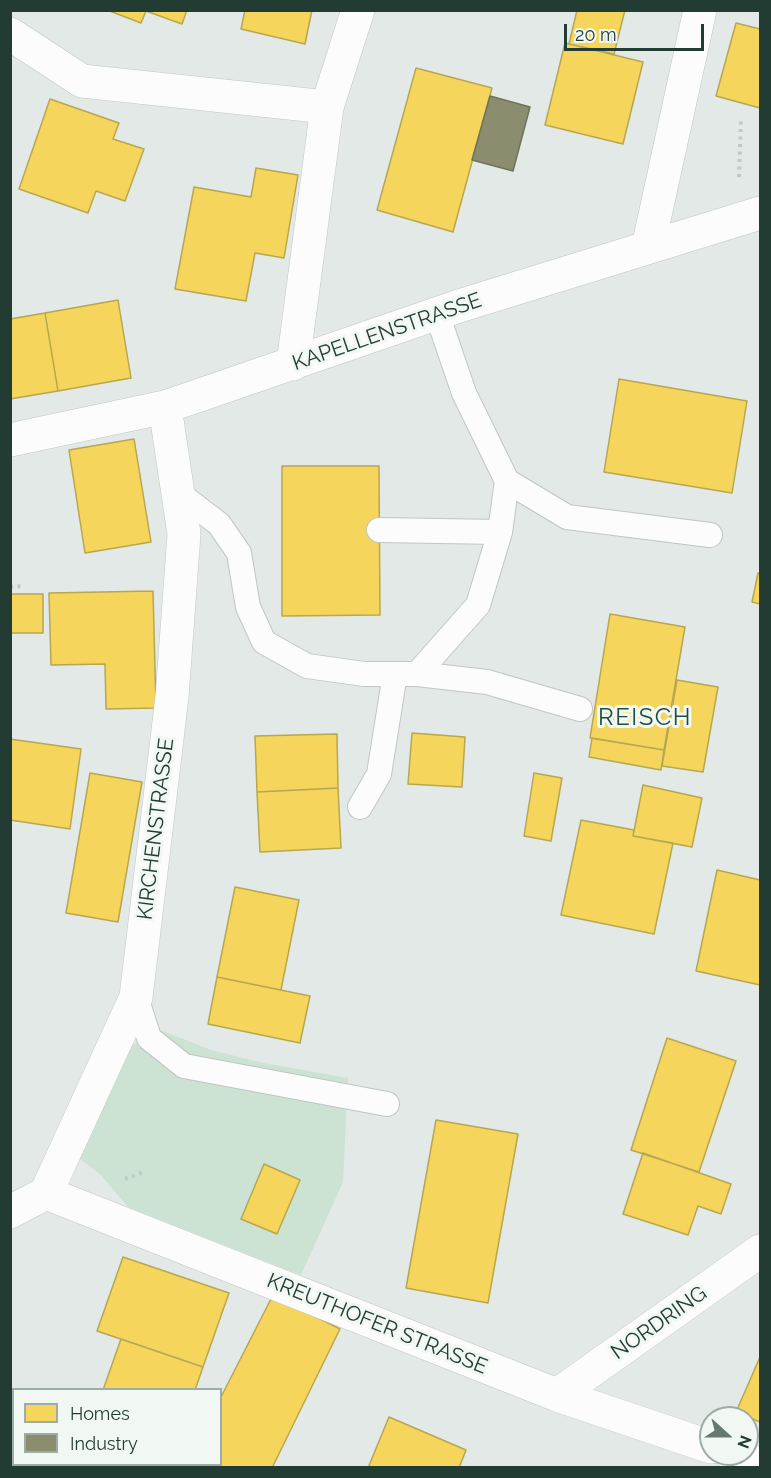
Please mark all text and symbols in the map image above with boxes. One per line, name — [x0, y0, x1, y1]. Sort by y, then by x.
scale bar — [567, 12, 706, 50]
text: 20 m — [575, 24, 617, 45]
street label: KAPELLENSTRASSE — [289, 288, 485, 376]
district label: REISCH — [598, 704, 692, 732]
street label: KIRCHENSTRASSE — [132, 737, 180, 921]
street label: KREUTHOFER STRASSE — [263, 1268, 491, 1380]
street label: NORDRING — [606, 1281, 712, 1365]
legend — [12, 1388, 222, 1466]
text: Homes — [70, 1403, 130, 1424]
north arrow — [699, 1406, 759, 1466]
text: Industry — [70, 1433, 138, 1454]
text: N — [733, 1433, 755, 1451]

